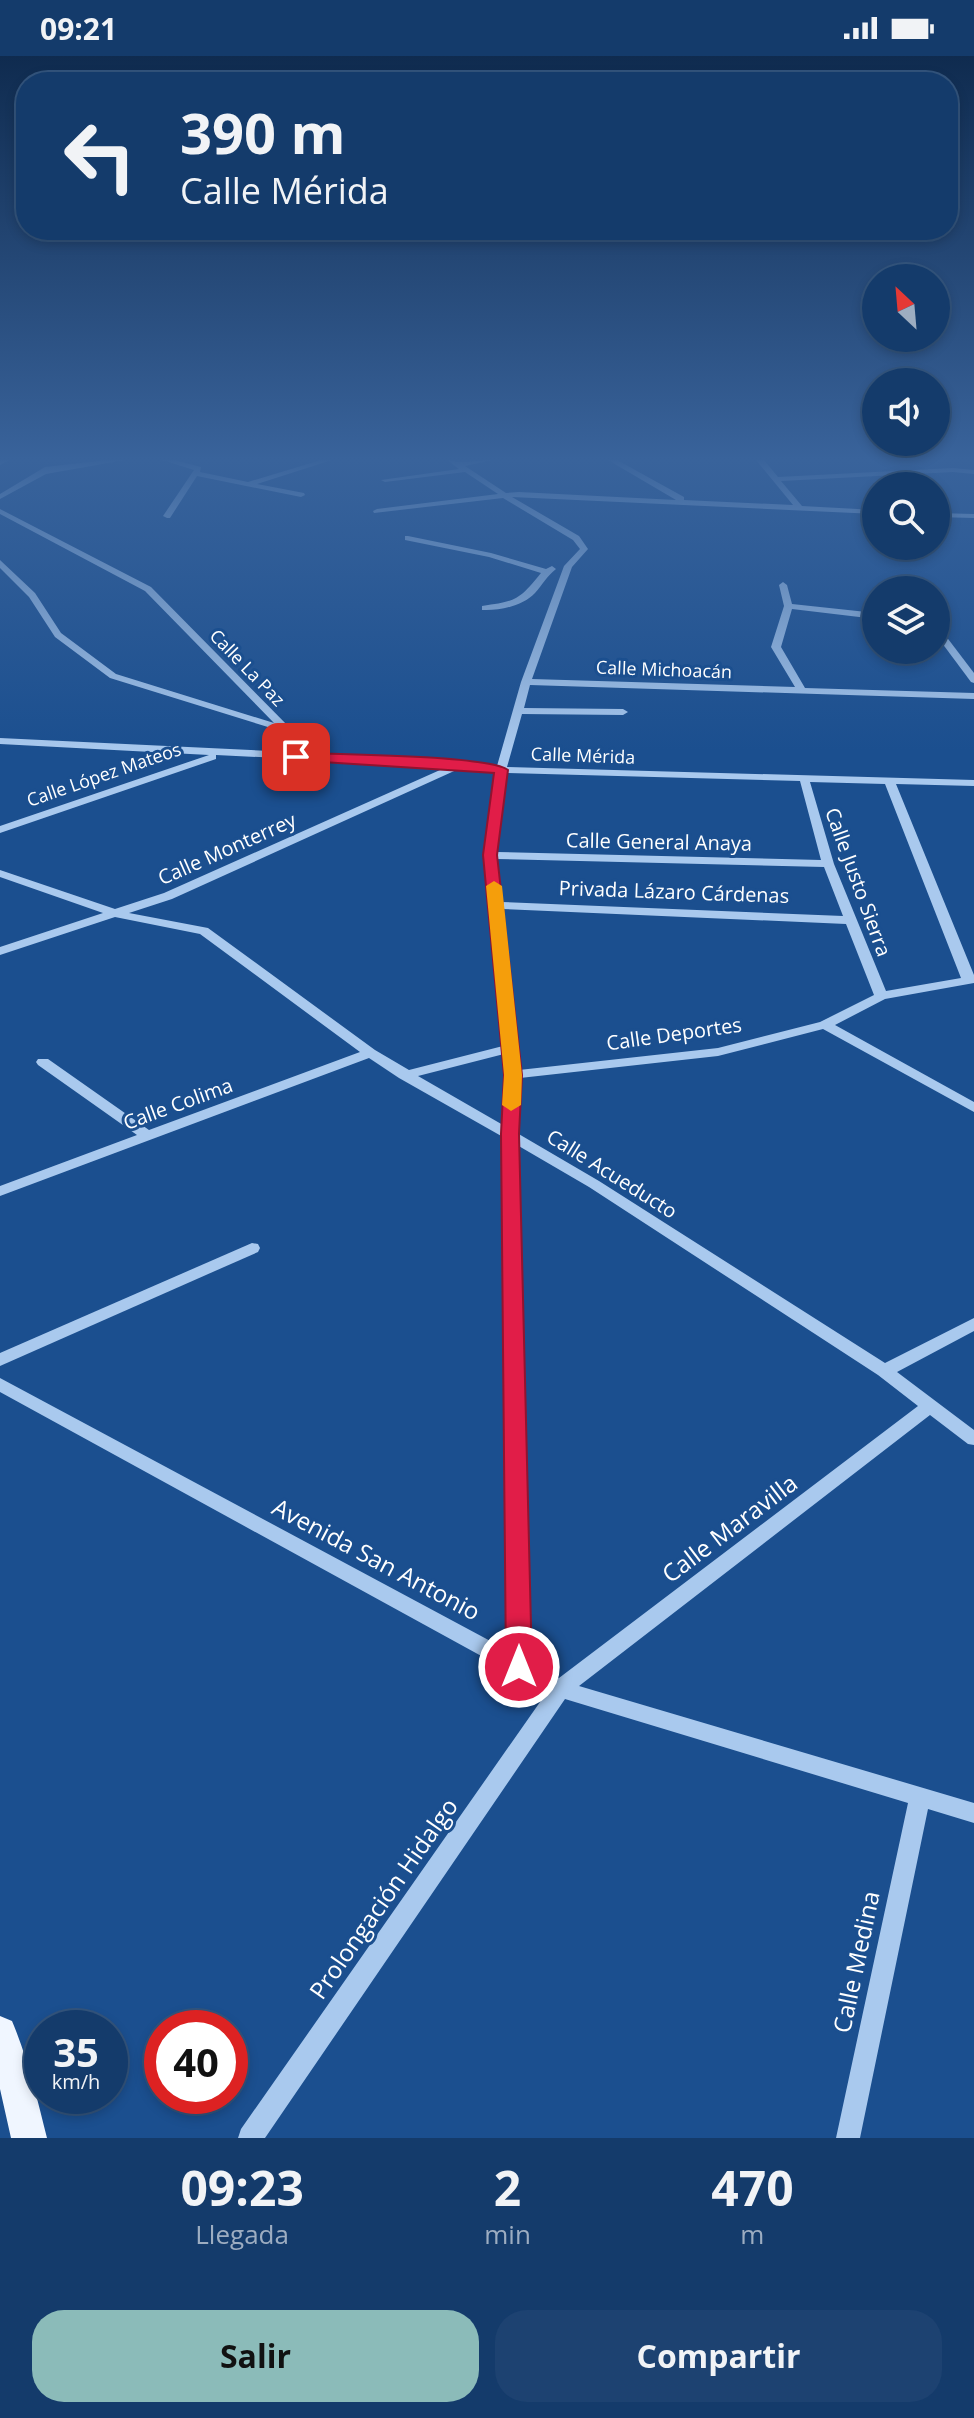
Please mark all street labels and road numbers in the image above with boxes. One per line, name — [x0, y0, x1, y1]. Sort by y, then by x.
street label: Calle La Paz — [205, 624, 291, 711]
street label: Calle Michoacán — [596, 655, 732, 683]
street label: Calle López Mateos — [23, 736, 184, 812]
street label: Calle Mérida — [530, 741, 636, 769]
street label: Calle Justo Sierra — [819, 804, 898, 960]
street label: Calle Monterrey — [153, 806, 301, 891]
street label: Calle General Anaya — [566, 826, 752, 857]
street label: Privada Lázaro Cárdenas — [558, 874, 790, 909]
street label: Calle Deportes — [605, 1011, 743, 1056]
street label: Calle Colima — [119, 1071, 236, 1136]
street label: Calle Acueducto — [542, 1123, 683, 1225]
street label: Calle Maravilla — [655, 1466, 804, 1590]
street label: Avenida San Antonio — [267, 1490, 487, 1628]
street label: Prolongación Hidalgo — [301, 1791, 465, 2005]
street label: Calle Medina — [824, 1888, 887, 2036]

